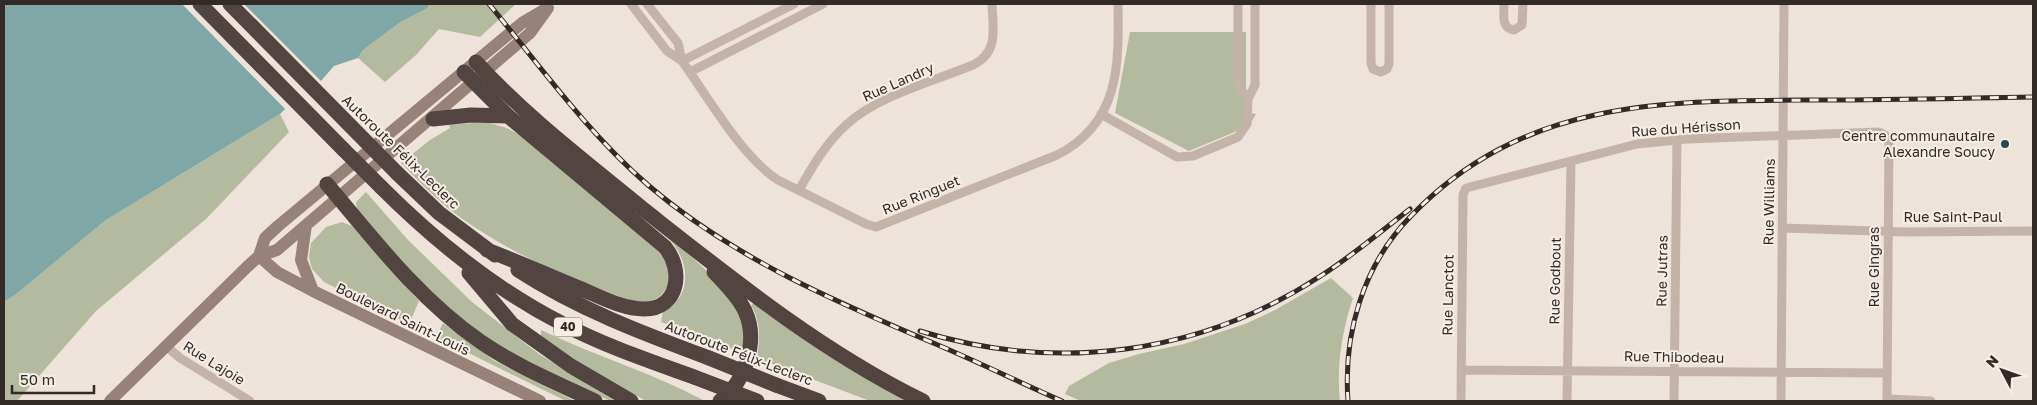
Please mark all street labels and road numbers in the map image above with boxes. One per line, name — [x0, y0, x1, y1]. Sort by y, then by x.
street label: Rue Landry — [859, 58, 936, 105]
street label: Autoroute Félix-Leclerc — [339, 91, 464, 213]
street label: Rue du Hérisson — [1631, 115, 1741, 140]
street label: Rue Williams — [1759, 158, 1778, 246]
street label: Rue Ringuet — [880, 171, 962, 218]
street label: Rue Saint-Paul — [1904, 208, 2002, 225]
street label: Rue Gingras — [1865, 227, 1882, 307]
street label: Rue Jutras — [1652, 235, 1671, 307]
street label: Rue Godbout — [1545, 237, 1564, 325]
street label: Rue Lanctot — [1438, 254, 1457, 336]
street label: Boulevard Saint-Louis — [334, 279, 473, 358]
street label: Autoroute Félix-Leclerc — [663, 316, 816, 389]
road number: 40 — [554, 318, 582, 337]
street label: Rue Lajoie — [180, 337, 248, 388]
street label: Rue Thibodeau — [1624, 347, 1724, 366]

